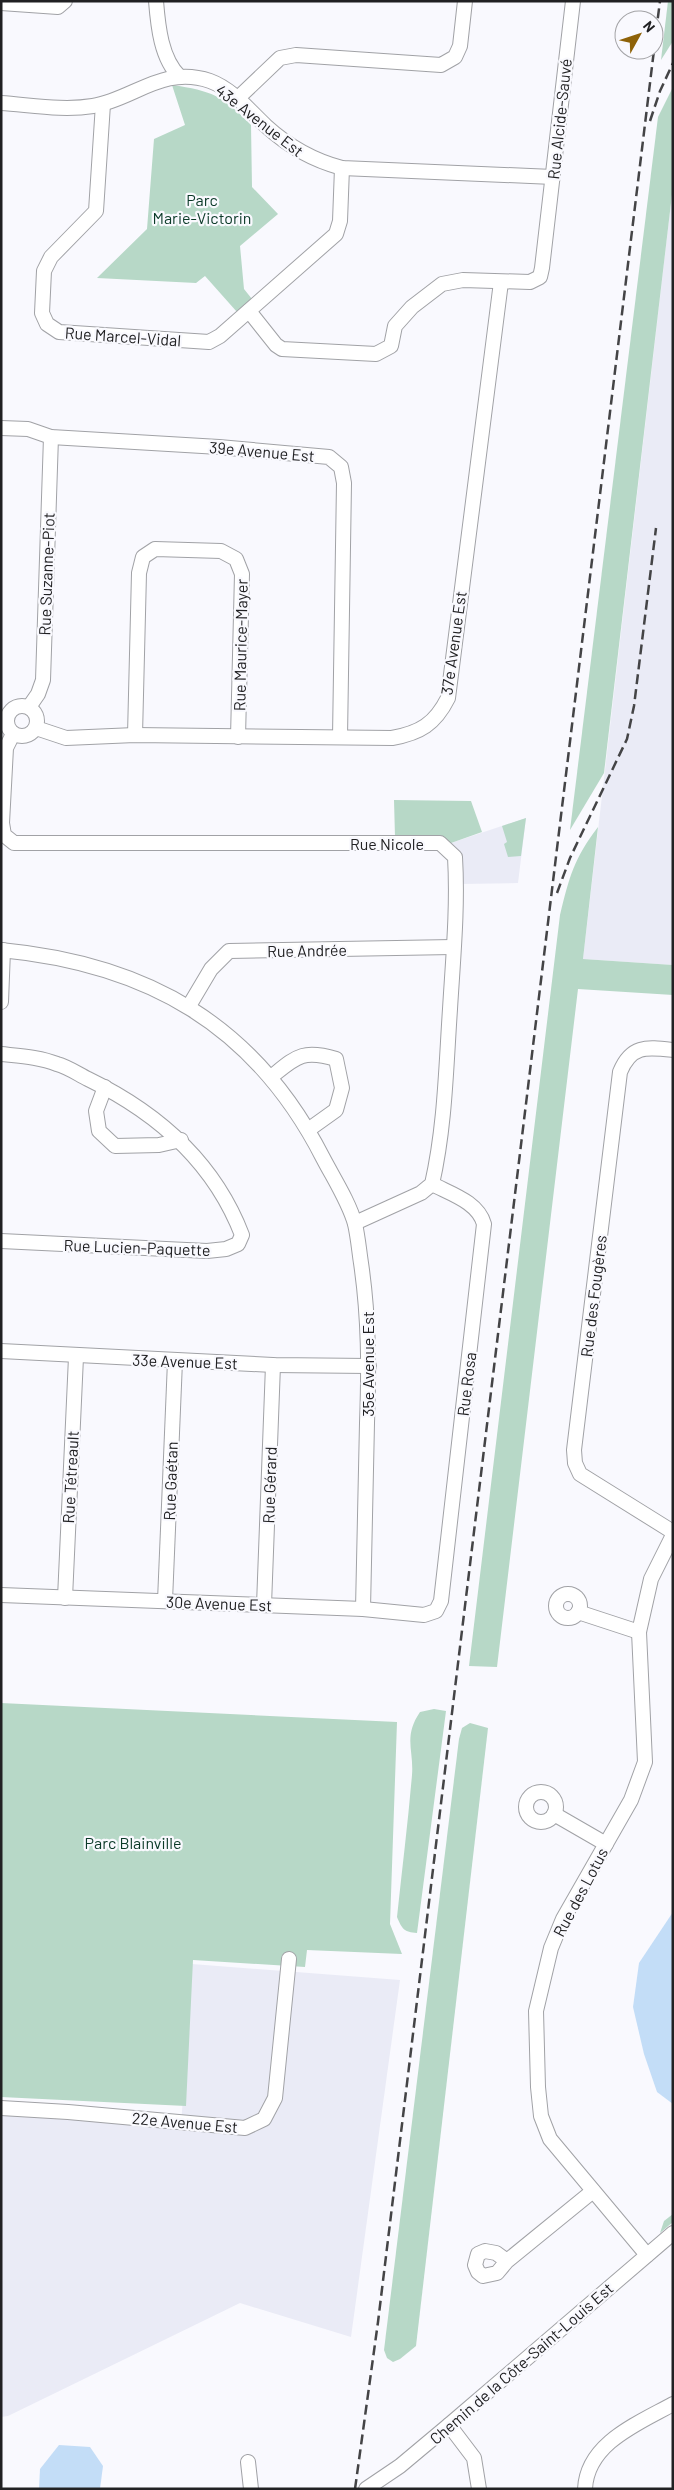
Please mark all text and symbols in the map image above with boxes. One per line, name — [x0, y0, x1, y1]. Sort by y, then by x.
north arrow — [614, 10, 664, 60]
text: N — [640, 17, 659, 35]
street label: Rue Alcide-Sauvé — [543, 58, 575, 180]
street label: 43e Avenue Est — [212, 80, 308, 160]
park label: Parc Marie-Victorin — [152, 190, 252, 227]
street label: Rue Marcel-Vidal — [64, 322, 182, 350]
street label: 39e Avenue Est — [209, 437, 315, 465]
street label: Rue Suzanne-Piot — [34, 512, 58, 636]
street label: Rue Maurice-Mayer — [229, 579, 251, 711]
street label: 37e Avenue Est — [436, 590, 470, 696]
street label: Rue Nicole — [350, 834, 424, 853]
street label: Rue Andrée — [267, 940, 347, 960]
street label: Rue des Fougères — [576, 1234, 610, 1358]
street label: Rue Lucien-Paquette — [63, 1235, 211, 1259]
street label: 35e Avenue Est — [358, 1311, 377, 1417]
street label: 33e Avenue Est — [132, 1350, 238, 1372]
street label: Rue Rosa — [453, 1351, 479, 1417]
street label: Rue Tétreault — [58, 1430, 82, 1524]
street label: Rue Gaétan — [159, 1441, 181, 1521]
street label: Rue Gérard — [258, 1446, 280, 1524]
street label: 30e Avenue Est — [166, 1592, 272, 1614]
park label: Parc Blainville — [85, 1833, 181, 1852]
street label: Rue des Lotus — [549, 1844, 611, 1940]
street label: 22e Avenue Est — [131, 2108, 239, 2136]
street label: Chemin de la Côte-Saint-Louis Est — [425, 2278, 617, 2448]

